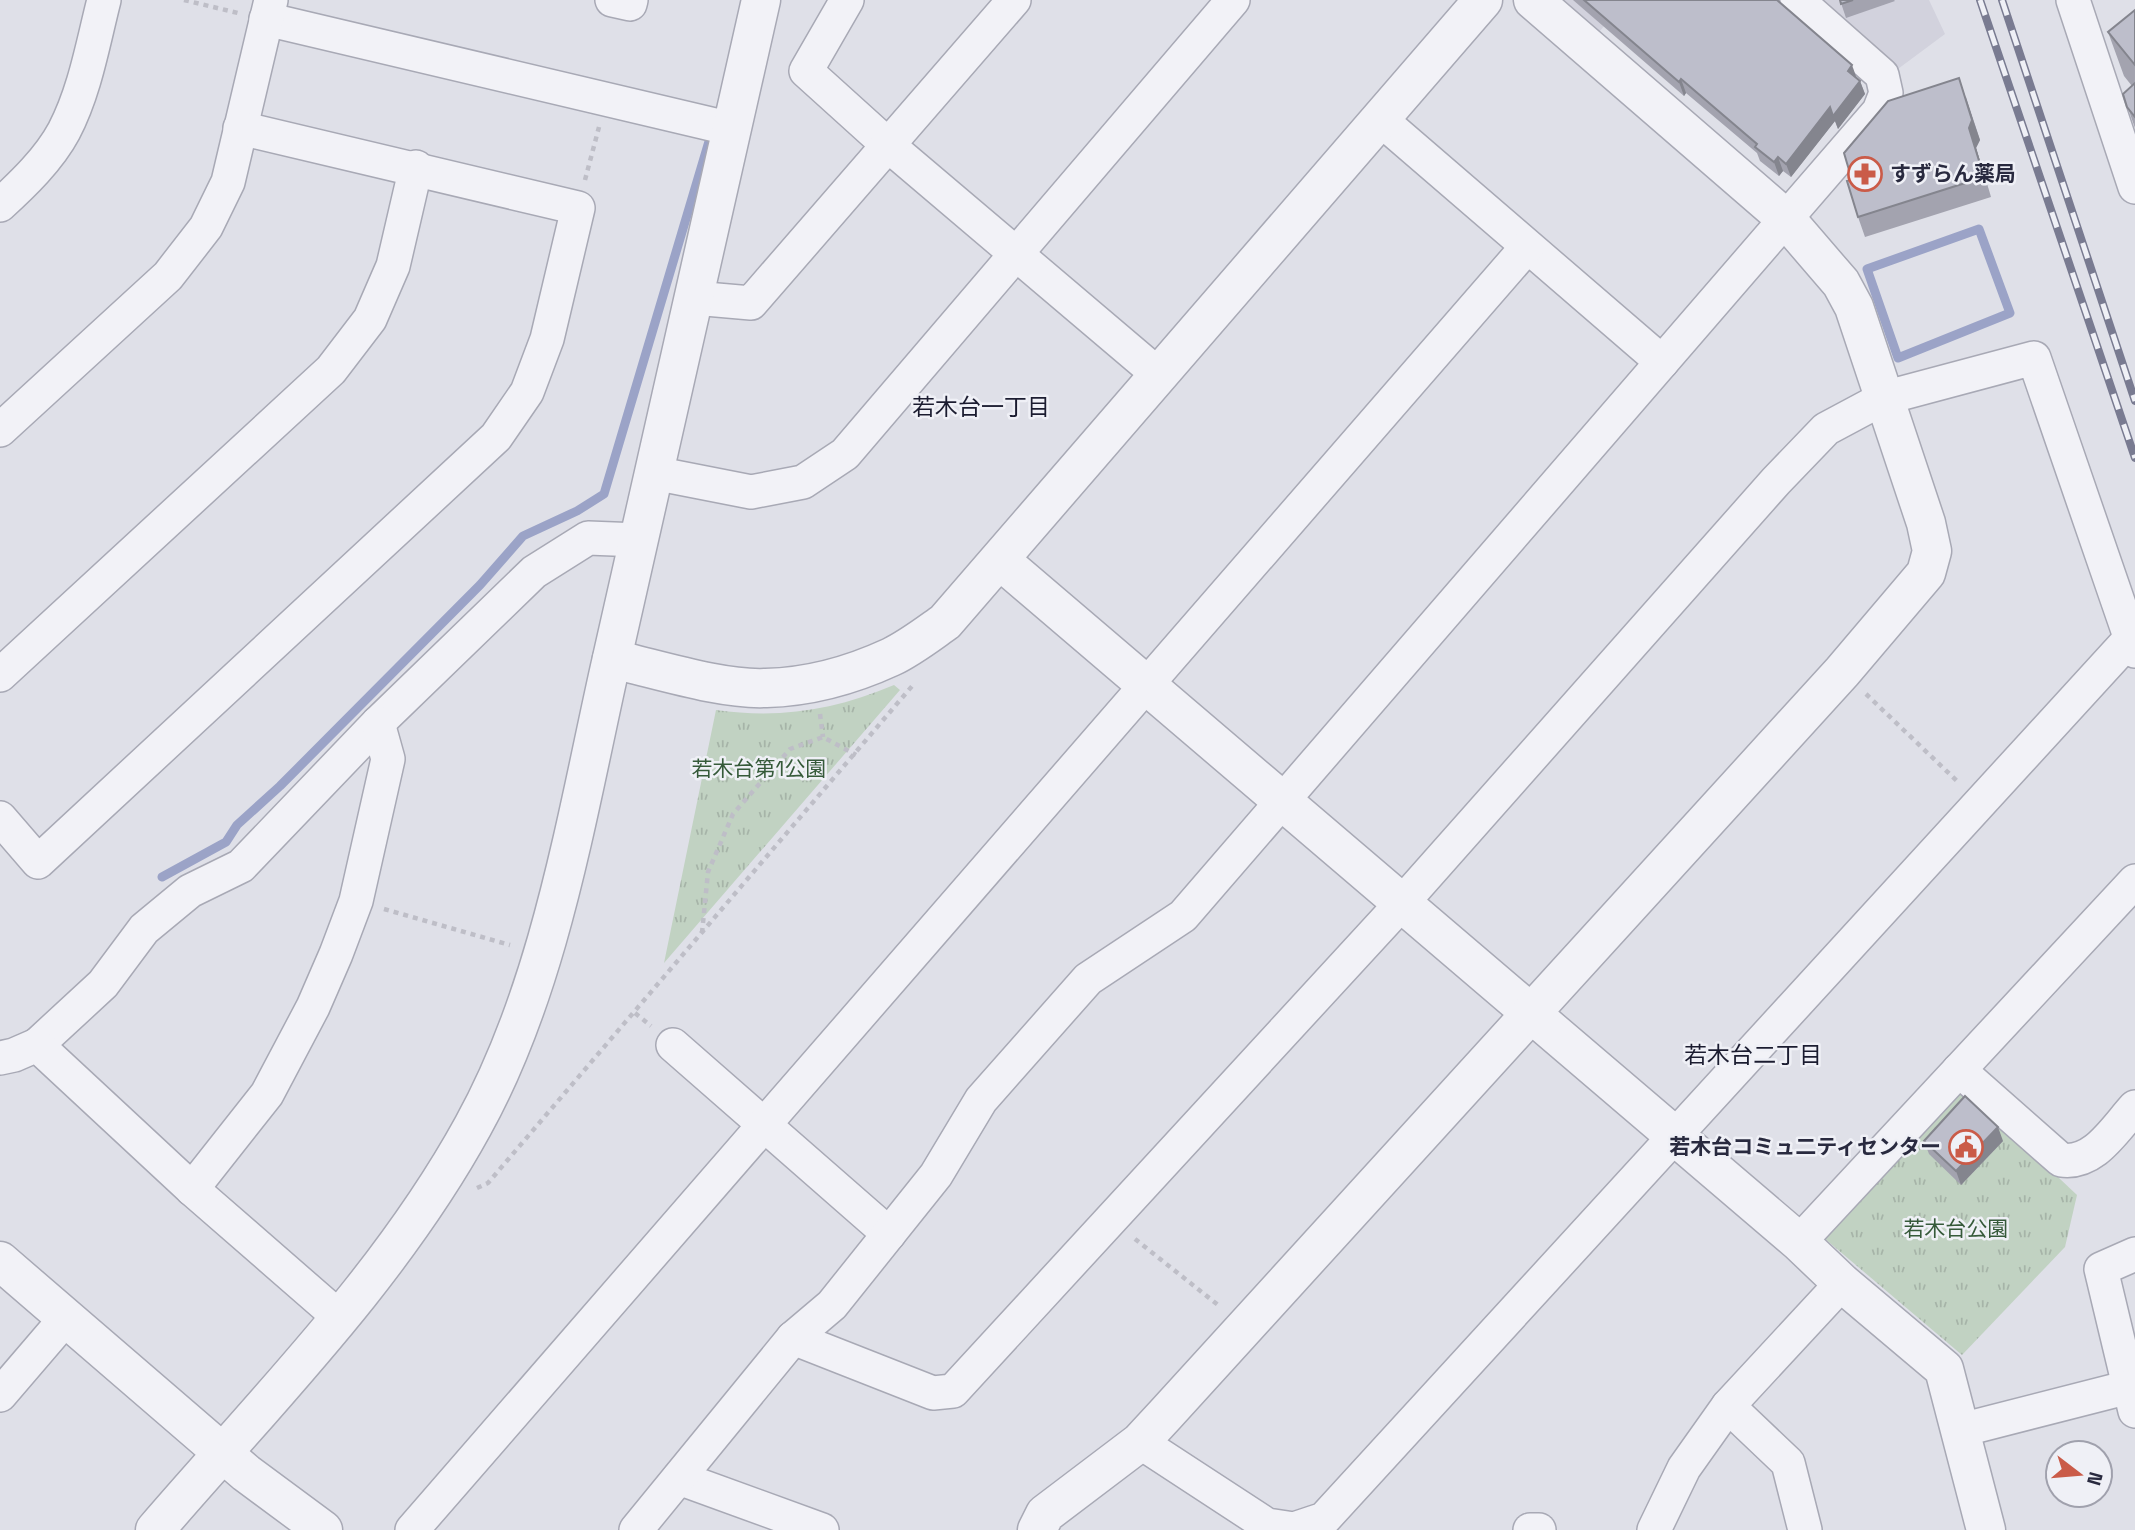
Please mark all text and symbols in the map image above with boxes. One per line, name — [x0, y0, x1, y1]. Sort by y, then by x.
pharmacy icon: すずらん薬局 — [1846, 155, 1884, 193]
place label: すずらん薬局 — [1890, 160, 2016, 187]
district label: 若木台一丁目 — [912, 392, 1050, 422]
park label: 若木台第1公園 — [692, 755, 826, 782]
district label: 若木台二丁目 — [1684, 1040, 1822, 1070]
public building icon: 若木台コミュ二ティセンター — [1947, 1128, 1985, 1166]
place label: 若木台コミュ二ティセンター — [1669, 1133, 1941, 1160]
park label: 若木台公園 — [1904, 1215, 2009, 1242]
north arrow — [2044, 1439, 2114, 1509]
text: N — [2081, 1469, 2109, 1488]

